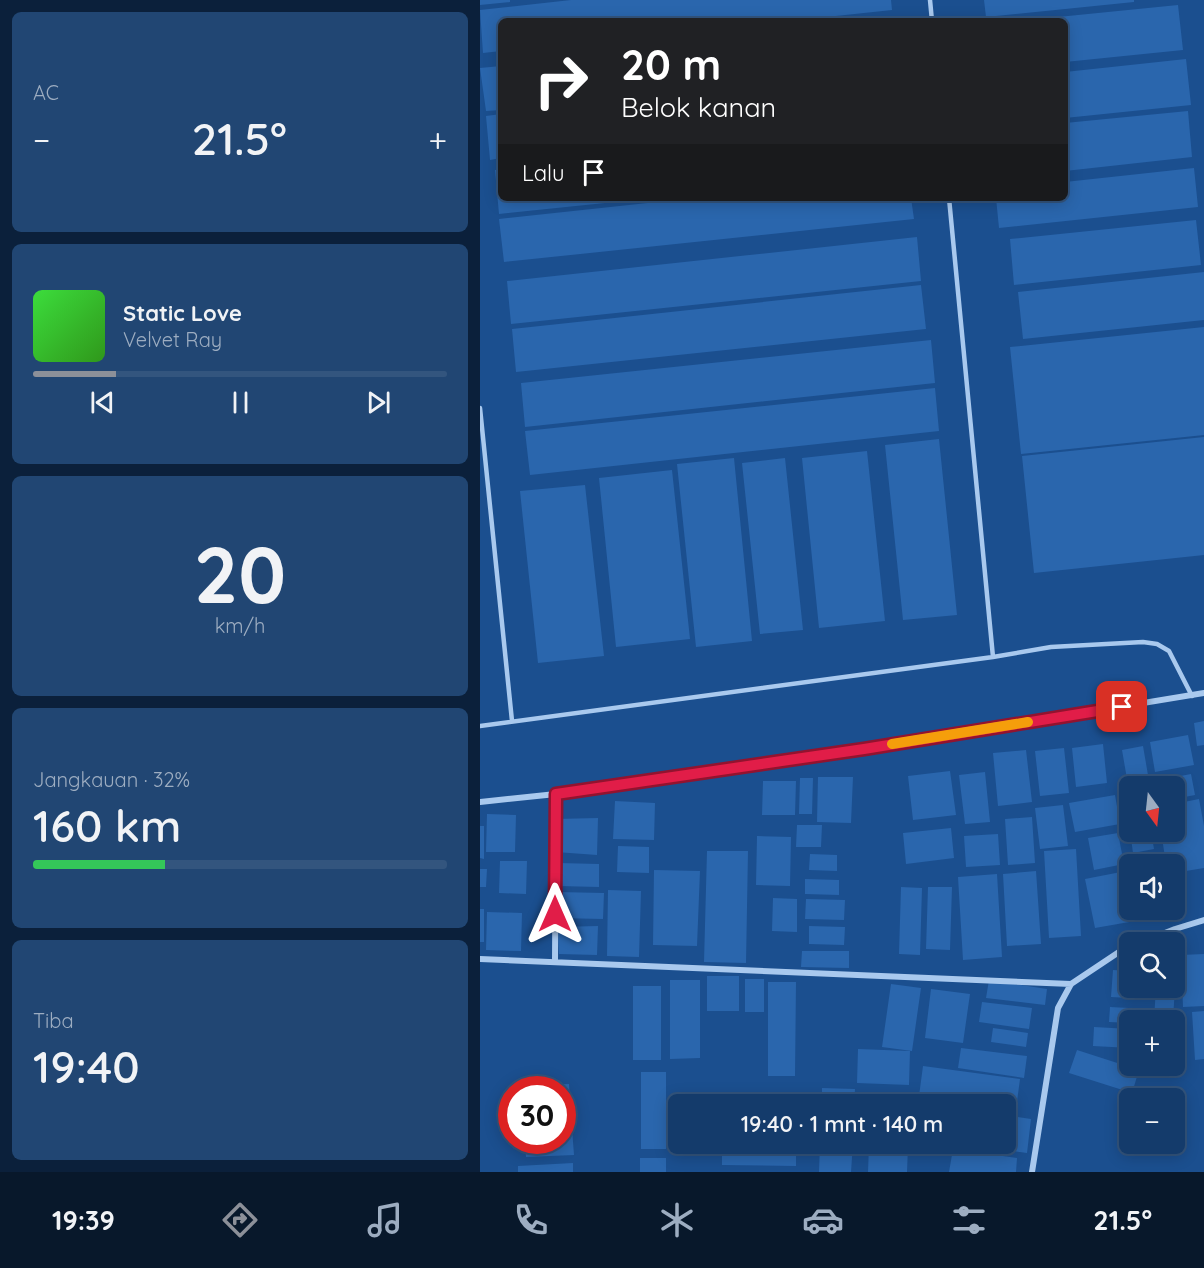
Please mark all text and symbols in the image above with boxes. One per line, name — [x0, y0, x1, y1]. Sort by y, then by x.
text: 20 m — [621, 38, 721, 91]
icon: right — [522, 42, 600, 120]
text: AC — [33, 80, 59, 105]
text: Belok kanan — [621, 90, 776, 124]
text: 21.5° — [192, 110, 287, 166]
text: − — [33, 119, 50, 160]
text: + — [428, 119, 447, 160]
icon: arrive — [577, 156, 610, 189]
text: Lalu — [522, 159, 565, 187]
text: Static Love — [123, 299, 242, 327]
text: Velvet Ray — [123, 327, 222, 352]
icon: previous — [86, 386, 119, 419]
icon: pause — [224, 386, 257, 419]
icon: next — [362, 386, 395, 419]
text: 20 — [194, 525, 286, 623]
text: km/h — [215, 613, 265, 638]
pin — [1096, 681, 1147, 732]
icon: arrive — [1105, 690, 1138, 723]
text: Jangkauan · 32% — [33, 767, 190, 792]
north arrow — [1119, 776, 1185, 842]
map controls — [1119, 776, 1185, 1154]
text: 160 km — [33, 797, 181, 853]
button: sound — [1119, 854, 1185, 920]
position arrow — [523, 882, 587, 946]
button: search — [1119, 932, 1185, 998]
text: Tiba — [33, 1008, 74, 1033]
button: + — [1119, 1010, 1185, 1076]
text: 19:40 — [33, 1038, 140, 1094]
speed limit sign: 30 — [498, 1076, 576, 1154]
button: − — [1119, 1088, 1185, 1154]
text: 19:40 · 1 mnt · 140 m — [741, 1110, 943, 1138]
icon: directions — [219, 1199, 261, 1241]
icon: music — [364, 1199, 406, 1241]
icon: phone — [510, 1199, 552, 1241]
icon: climate — [656, 1199, 698, 1241]
icon: car — [802, 1199, 844, 1241]
icon: filters — [948, 1199, 990, 1241]
text: 19:39 — [52, 1203, 115, 1237]
text: 21.5° — [1093, 1203, 1152, 1237]

